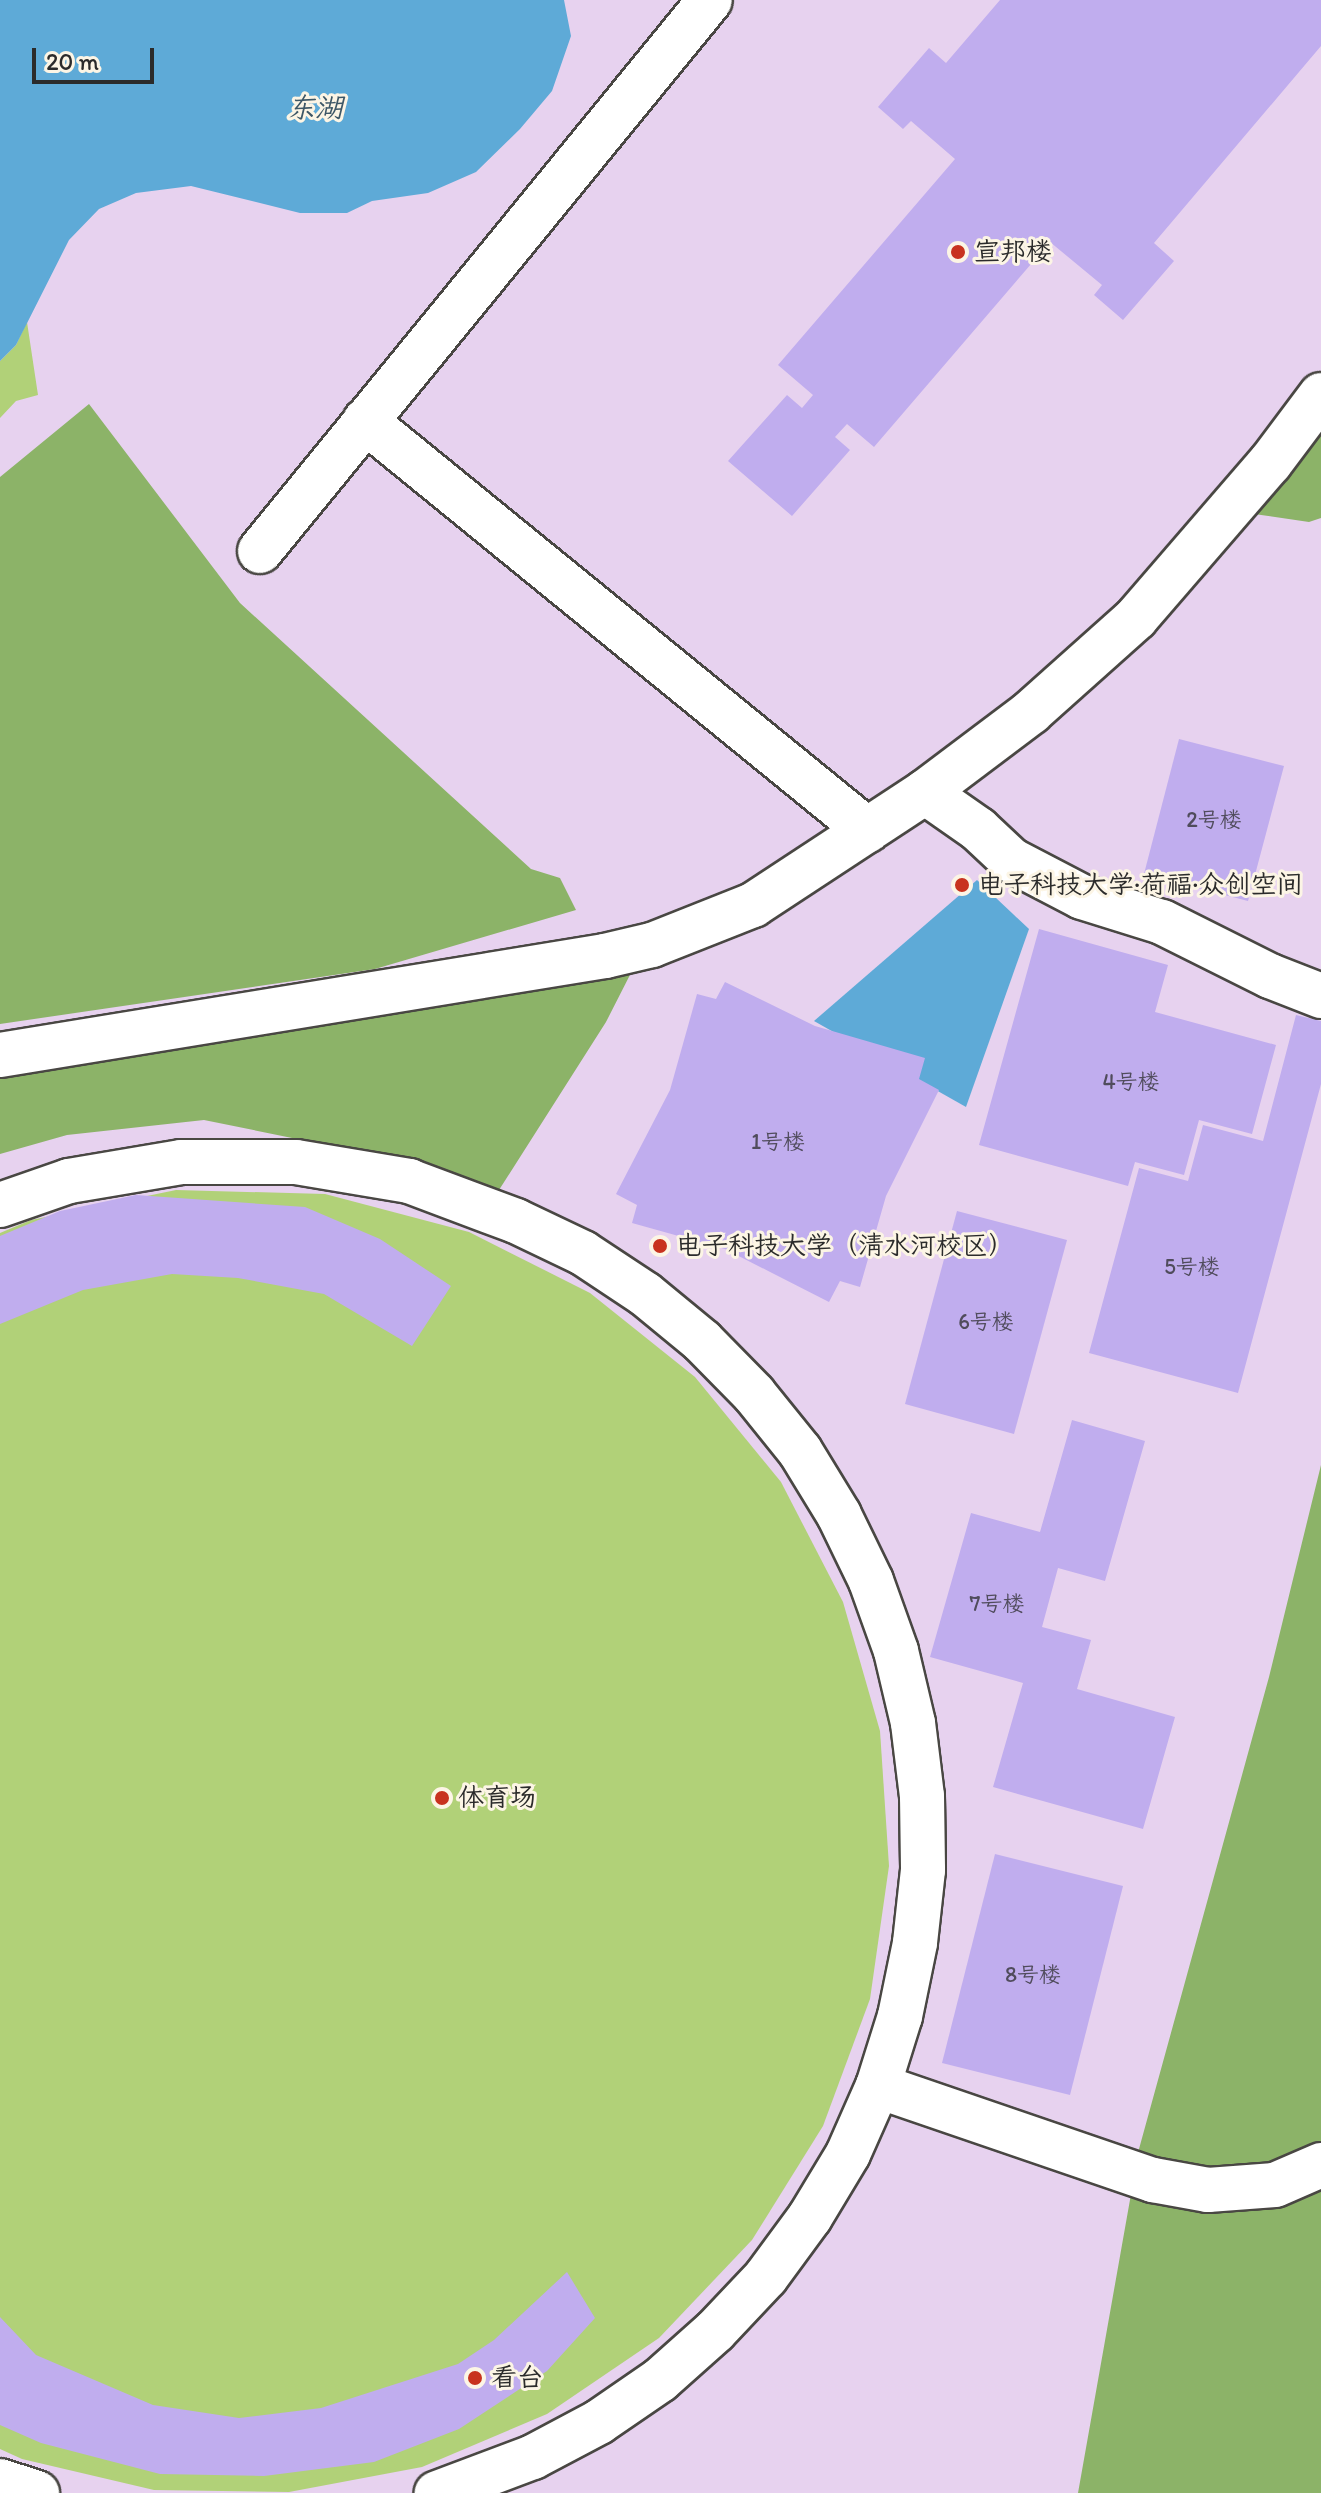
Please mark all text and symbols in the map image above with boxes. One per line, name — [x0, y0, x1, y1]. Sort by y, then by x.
scale bar — [36, 32, 158, 82]
text: 20 m — [46, 47, 99, 76]
water label: 东湖 — [287, 90, 343, 124]
place label: 宣邦楼 — [974, 236, 1052, 268]
marker: 宣邦楼 — [949, 243, 967, 261]
house number: 2号楼 — [1186, 807, 1242, 833]
place label: 电子科技大学·荷福·众创空间 — [978, 869, 1302, 901]
marker: 电子科技大学·荷福·众创空间 — [953, 876, 971, 894]
house number: 4号楼 — [1102, 1069, 1160, 1095]
house number: 1号楼 — [751, 1129, 805, 1155]
place label: 电子科技大学（清水河校区） — [676, 1230, 1014, 1262]
marker: 电子科技大学（清水河校区） — [651, 1237, 669, 1255]
house number: 5号楼 — [1164, 1254, 1220, 1280]
house number: 6号楼 — [958, 1309, 1014, 1335]
house number: 7号楼 — [970, 1591, 1024, 1617]
place label: 体育场 — [458, 1782, 536, 1814]
marker: 体育场 — [433, 1789, 451, 1807]
house number: 8号楼 — [1005, 1962, 1061, 1988]
place label: 看台 — [491, 2362, 543, 2394]
marker: 看台 — [466, 2369, 484, 2387]

